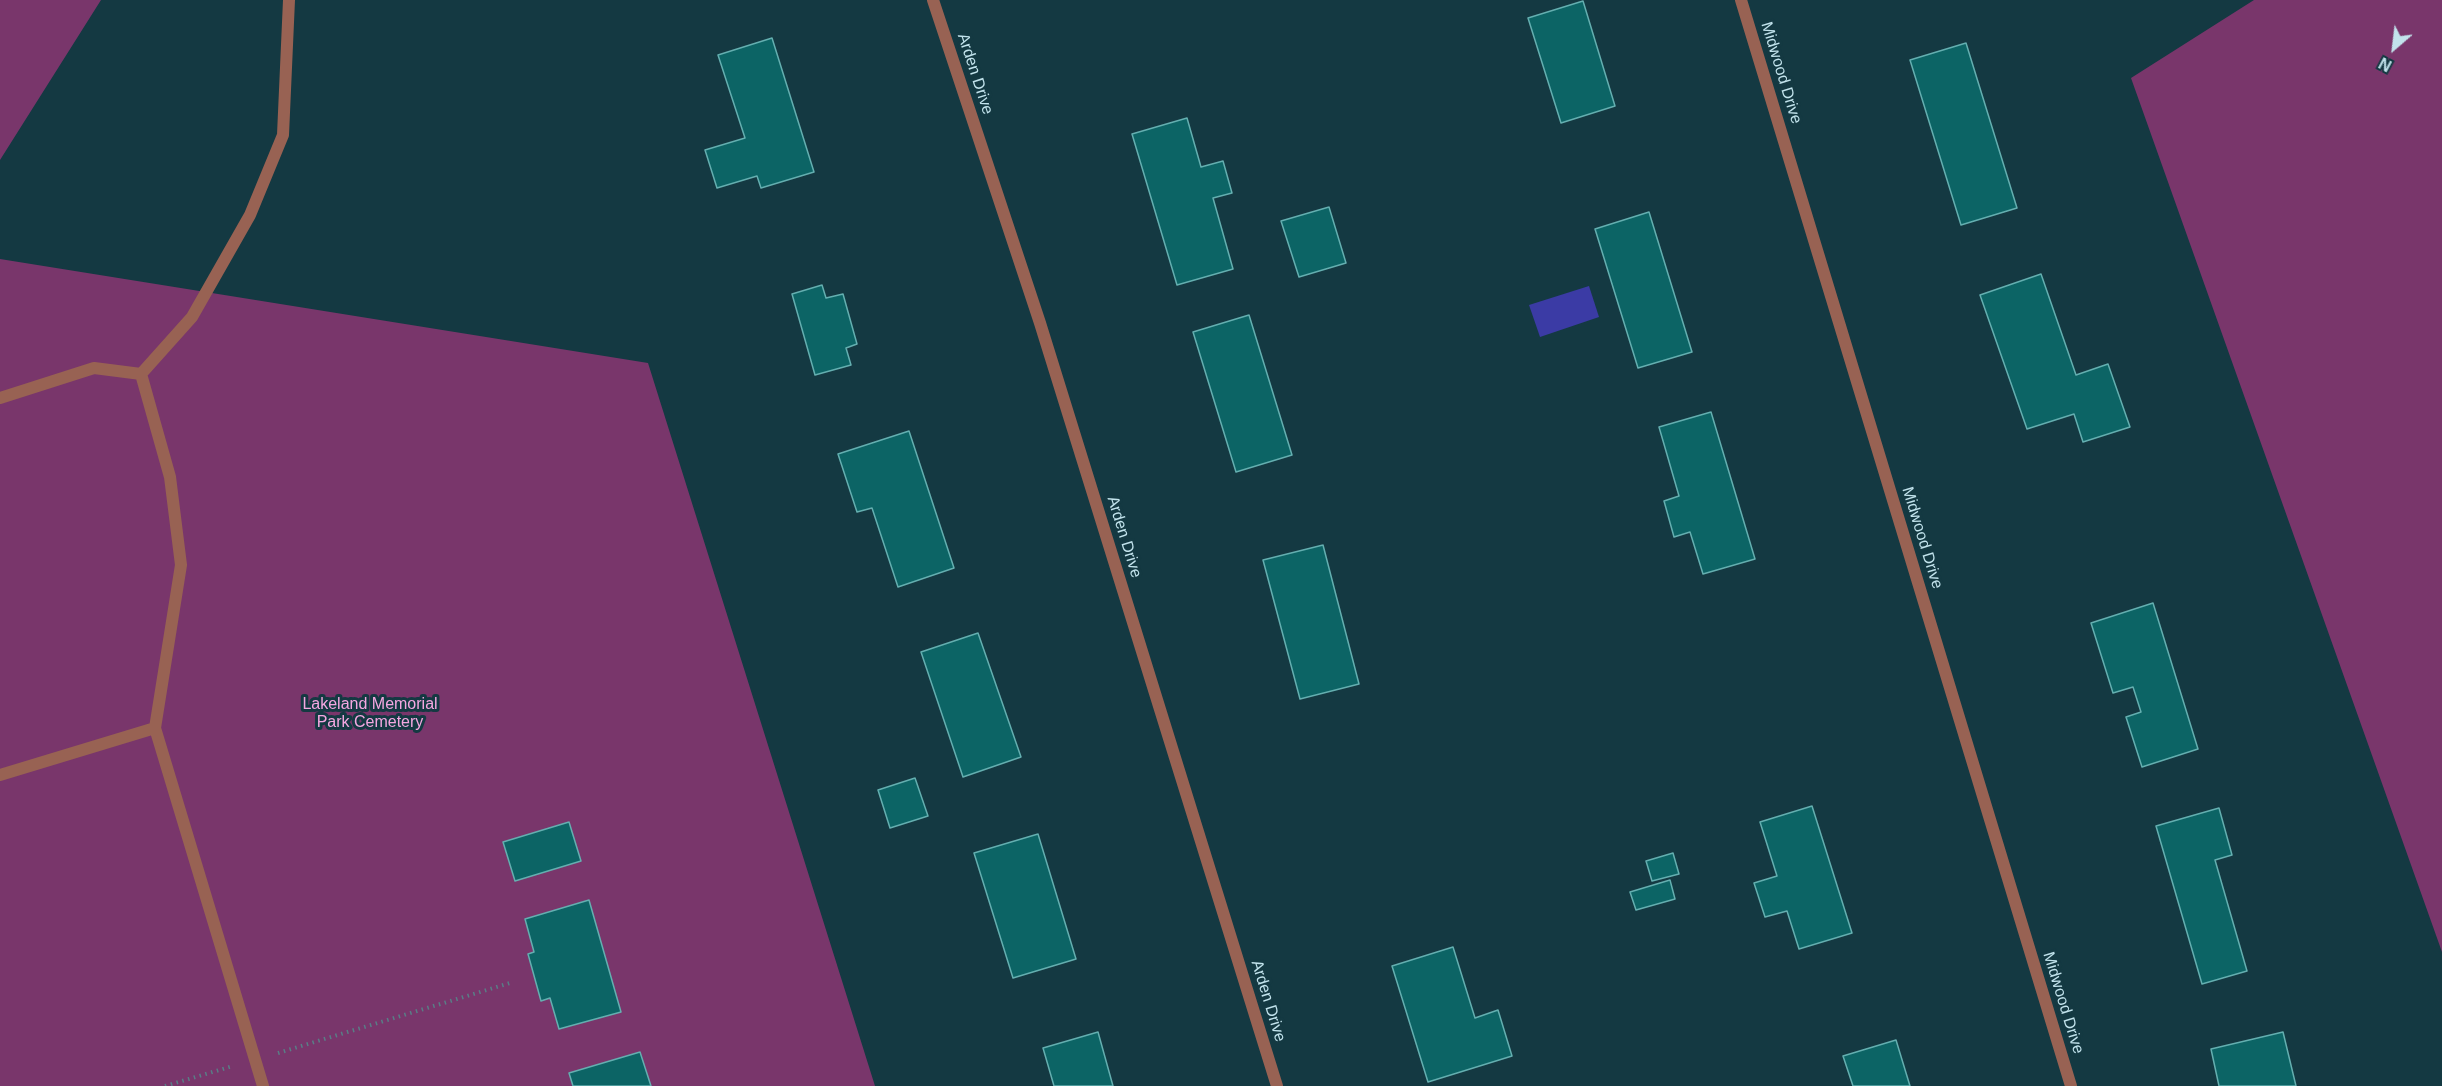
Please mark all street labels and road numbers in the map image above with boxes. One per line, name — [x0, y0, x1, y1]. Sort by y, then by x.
street label: Midwood Drive — [1756, 20, 1806, 126]
street label: Arden Drive — [953, 31, 997, 117]
street label: Midwood Drive — [1897, 485, 1947, 591]
street label: Arden Drive — [1102, 494, 1146, 580]
street label: Midwood Drive — [2038, 950, 2088, 1056]
street label: Arden Drive — [1246, 958, 1290, 1044]

